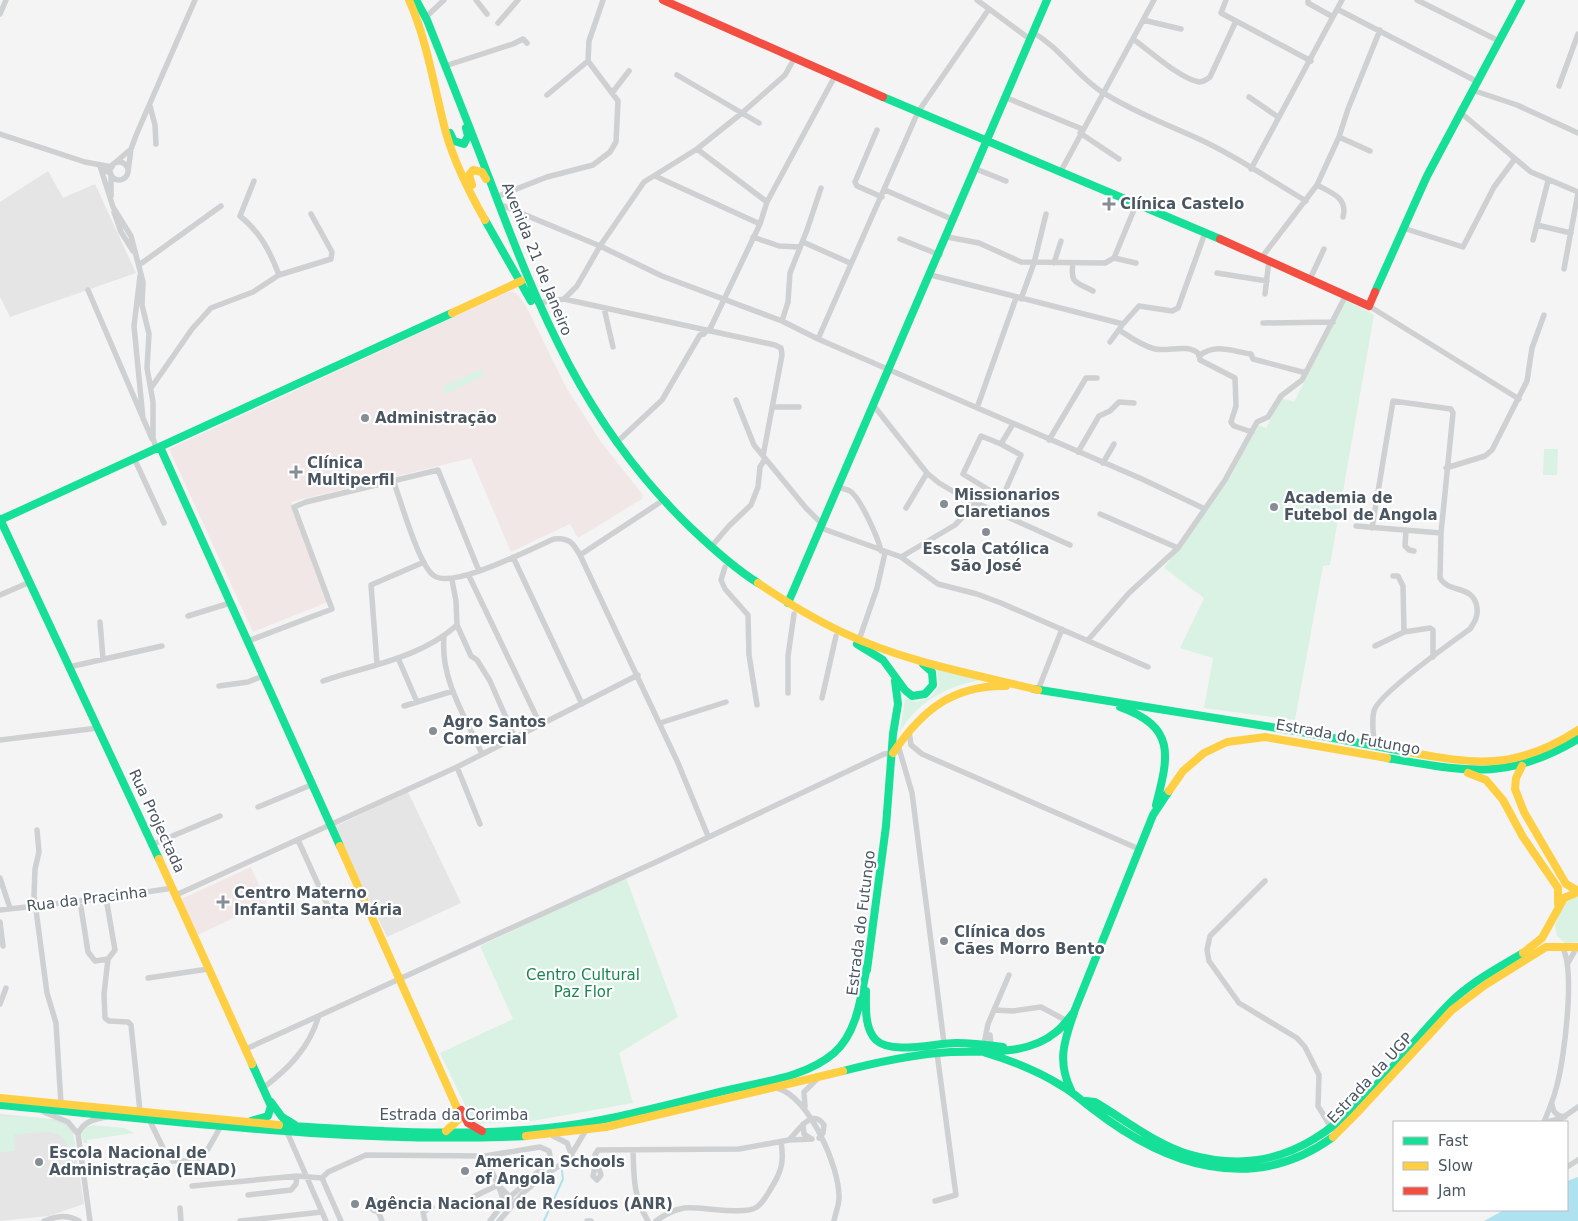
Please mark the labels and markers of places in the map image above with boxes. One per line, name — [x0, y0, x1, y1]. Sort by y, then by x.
place label: Clínica Castelo — [1120, 195, 1244, 213]
marker: Clínica Castelo — [1102, 197, 1116, 211]
place label: Administração — [375, 409, 497, 427]
marker: Administração — [359, 412, 371, 424]
place label: Clínica Multiperfil — [307, 454, 395, 489]
marker: Clínica Multiperfil — [289, 465, 303, 479]
place label: Missionarios Claretianos — [954, 486, 1060, 521]
place label: Academia de Futebol de Angola — [1284, 489, 1438, 524]
marker: Missionarios Claretianos — [938, 498, 950, 510]
marker: Academia de Futebol de Angola — [1268, 501, 1280, 513]
marker: Escola Católica São José — [980, 526, 992, 538]
place label: Escola Católica São José — [923, 540, 1049, 575]
place label: Agro Santos Comercial — [443, 713, 546, 748]
marker: Agro Santos Comercial — [427, 725, 439, 737]
place label: Centro Materno Infantil Santa Mária — [234, 884, 402, 919]
marker: Centro Materno Infantil Santa Mária — [216, 895, 230, 909]
place label: Clínica dos Cães Morro Bento — [954, 923, 1105, 958]
marker: Clínica dos Cães Morro Bento — [938, 935, 950, 947]
place label: Escola Nacional de Administração (ENAD) — [49, 1144, 237, 1179]
place label: American Schools of Angola — [475, 1153, 625, 1188]
marker: Escola Nacional de Administração (ENAD) — [33, 1156, 45, 1168]
marker: American Schools of Angola — [459, 1165, 471, 1177]
place label: Agência Nacional de Resíduos (ANR) — [365, 1195, 673, 1213]
marker: Agência Nacional de Resíduos (ANR) — [349, 1198, 361, 1210]

